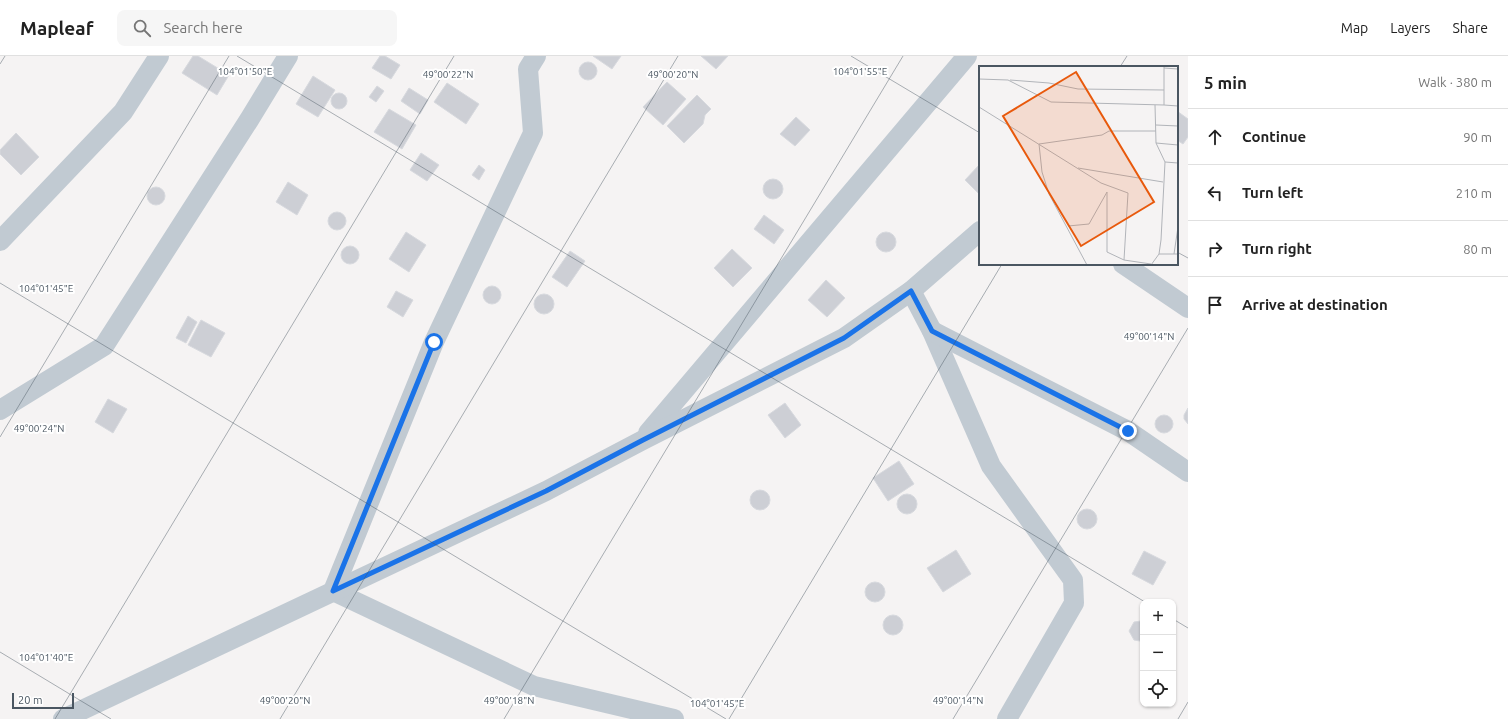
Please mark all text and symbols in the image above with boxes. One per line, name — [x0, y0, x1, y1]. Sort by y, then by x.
search box — [117, 10, 397, 46]
text: Mapleaf — [20, 17, 93, 39]
icon: search — [131, 17, 153, 39]
text: Search here — [163, 19, 243, 36]
text: Map — [1341, 20, 1368, 36]
text: Layers — [1390, 20, 1430, 36]
text: Share — [1452, 20, 1488, 36]
text: 104°01'50"E — [218, 66, 273, 77]
text: 104°01'55"E — [833, 66, 888, 77]
inset map — [979, 66, 1178, 265]
text: 49°00'22"N — [423, 69, 473, 80]
text: 49°00'20"N — [648, 69, 698, 80]
text: 5 min — [1204, 73, 1247, 92]
text: Walk · 380 m — [1418, 75, 1492, 89]
icon: ahead — [1204, 126, 1226, 148]
text: Continue — [1242, 128, 1306, 145]
text: 90 m — [1463, 130, 1492, 144]
icon: left — [1204, 182, 1226, 204]
text: Turn left — [1242, 184, 1303, 201]
text: 210 m — [1456, 186, 1492, 200]
icon: right — [1204, 238, 1226, 260]
text: Turn right — [1242, 240, 1312, 257]
text: 80 m — [1463, 242, 1492, 256]
text: 104°01'45"E — [19, 283, 74, 294]
icon: arrive — [1204, 294, 1226, 316]
text: Arrive at destination — [1242, 296, 1388, 313]
text: 49°00'14"N — [1124, 331, 1174, 342]
route start — [425, 333, 443, 351]
route end — [1119, 422, 1137, 440]
text: 49°00'24"N — [14, 423, 64, 434]
map controls — [1140, 599, 1176, 707]
button: + — [1140, 599, 1176, 635]
button: − — [1140, 635, 1176, 671]
text: 104°01'40"E — [19, 652, 74, 663]
button: locate — [1140, 671, 1176, 707]
scale bar — [12, 691, 74, 710]
text: 20 m — [18, 694, 42, 706]
text: 49°00'20"N — [260, 695, 310, 706]
text: 49°00'18"N — [484, 695, 534, 706]
text: 49°00'14"N — [933, 695, 983, 706]
text: 104°01'45"E — [690, 698, 745, 709]

